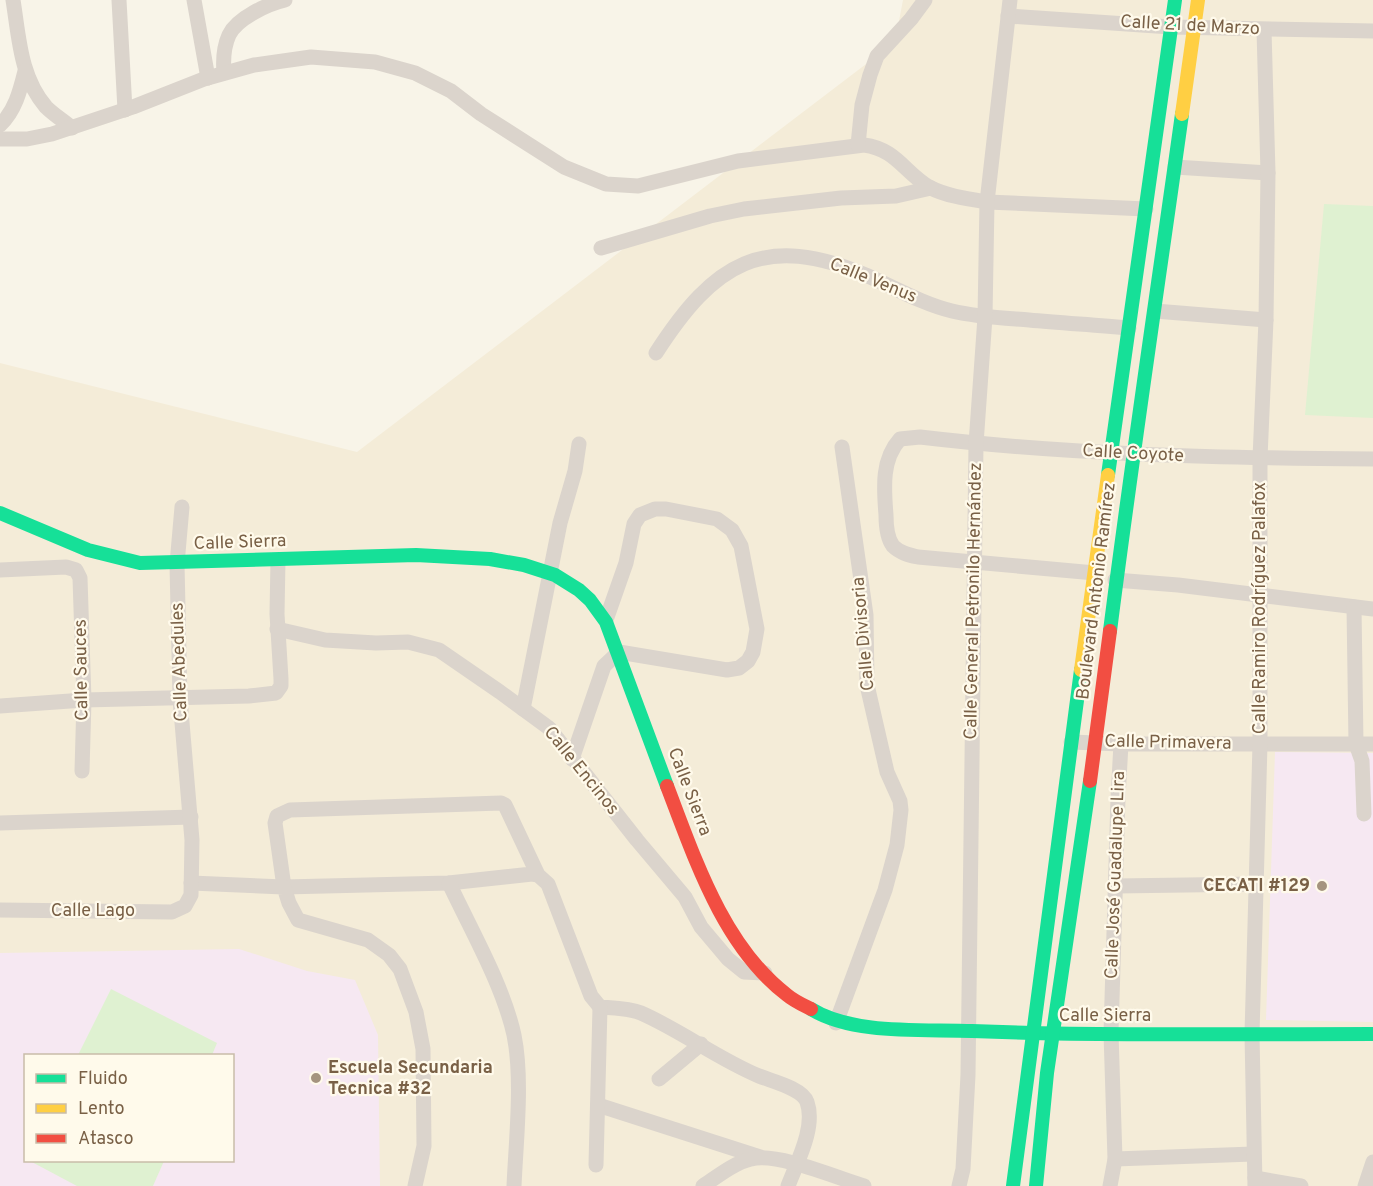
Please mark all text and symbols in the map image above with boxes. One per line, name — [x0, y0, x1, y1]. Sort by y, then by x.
street label: Calle 21 de Marzo — [1120, 11, 1260, 41]
street label: Calle Venus — [826, 253, 920, 309]
street label: Calle Coyote — [1082, 440, 1184, 468]
street label: Calle General Petronilo Hernández — [960, 462, 988, 740]
street label: Boulevard Antonio Ramírez — [1072, 481, 1122, 701]
street label: Calle Ramiro Rodríguez Palafox — [1249, 482, 1272, 734]
street label: Calle Sierra — [193, 530, 287, 556]
street label: Calle Divisoria — [848, 576, 880, 692]
street label: Calle Abedules — [166, 602, 194, 722]
street label: Calle Sauces — [70, 619, 94, 721]
street label: Calle Encinos — [538, 722, 624, 820]
street label: Calle Primavera — [1104, 730, 1232, 756]
street label: Calle Sierra — [662, 745, 716, 839]
street label: Calle José Guadalupe Lira — [1101, 770, 1131, 980]
place label: CECATI #129 — [1203, 875, 1310, 898]
marker: CECATI #129 — [1315, 879, 1329, 893]
street label: Calle Lago — [51, 900, 135, 923]
street label: Calle Sierra — [1059, 1005, 1151, 1028]
legend — [24, 1054, 234, 1162]
place label: Escuela Secundaria Tecnica #32 — [328, 1057, 493, 1101]
text: Fluido — [78, 1068, 128, 1091]
marker: Escuela Secundaria Tecnica #32 — [309, 1071, 323, 1085]
text: Lento — [78, 1098, 124, 1121]
text: Atasco — [78, 1128, 134, 1151]

